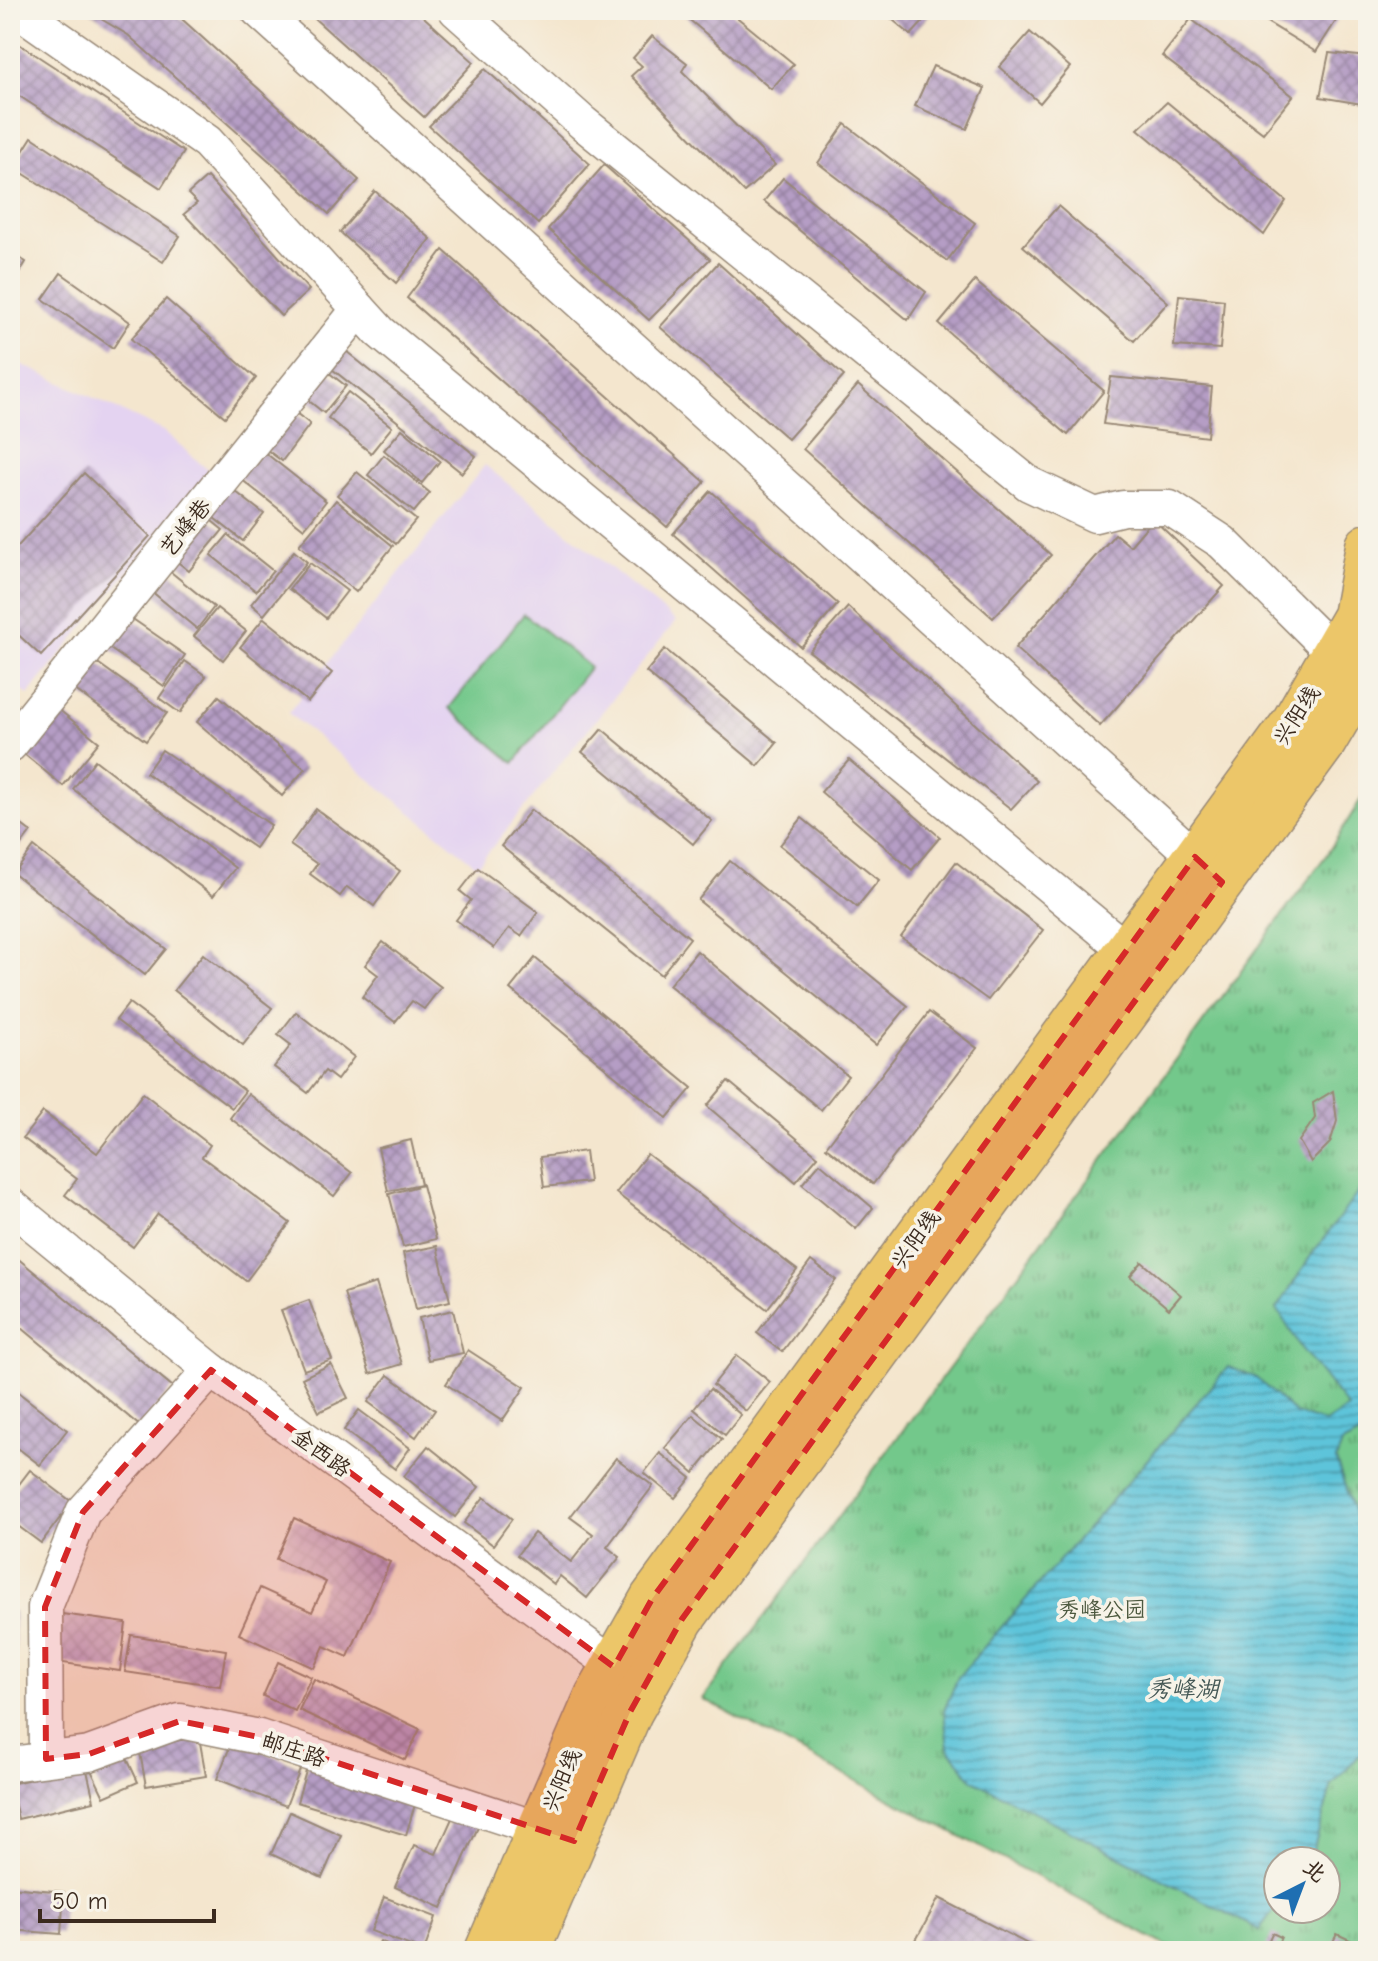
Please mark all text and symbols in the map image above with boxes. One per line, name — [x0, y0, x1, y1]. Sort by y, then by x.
street label: 艺峰巷 — [155, 494, 217, 561]
street label: 兴阳线 — [1268, 681, 1326, 750]
street label: 兴阳线 — [886, 1205, 946, 1274]
street label: 金西路 — [287, 1423, 356, 1483]
park label: 秀峰公园 — [1058, 1597, 1146, 1623]
water label: 秀峰湖 — [1147, 1675, 1222, 1703]
street label: 邮庄路 — [258, 1727, 329, 1773]
street label: 兴阳线 — [537, 1745, 587, 1816]
north arrow — [1262, 1845, 1342, 1925]
text: 北 — [1298, 1854, 1332, 1888]
scale bar — [40, 1873, 214, 1923]
text: 50 m — [52, 1887, 108, 1915]

